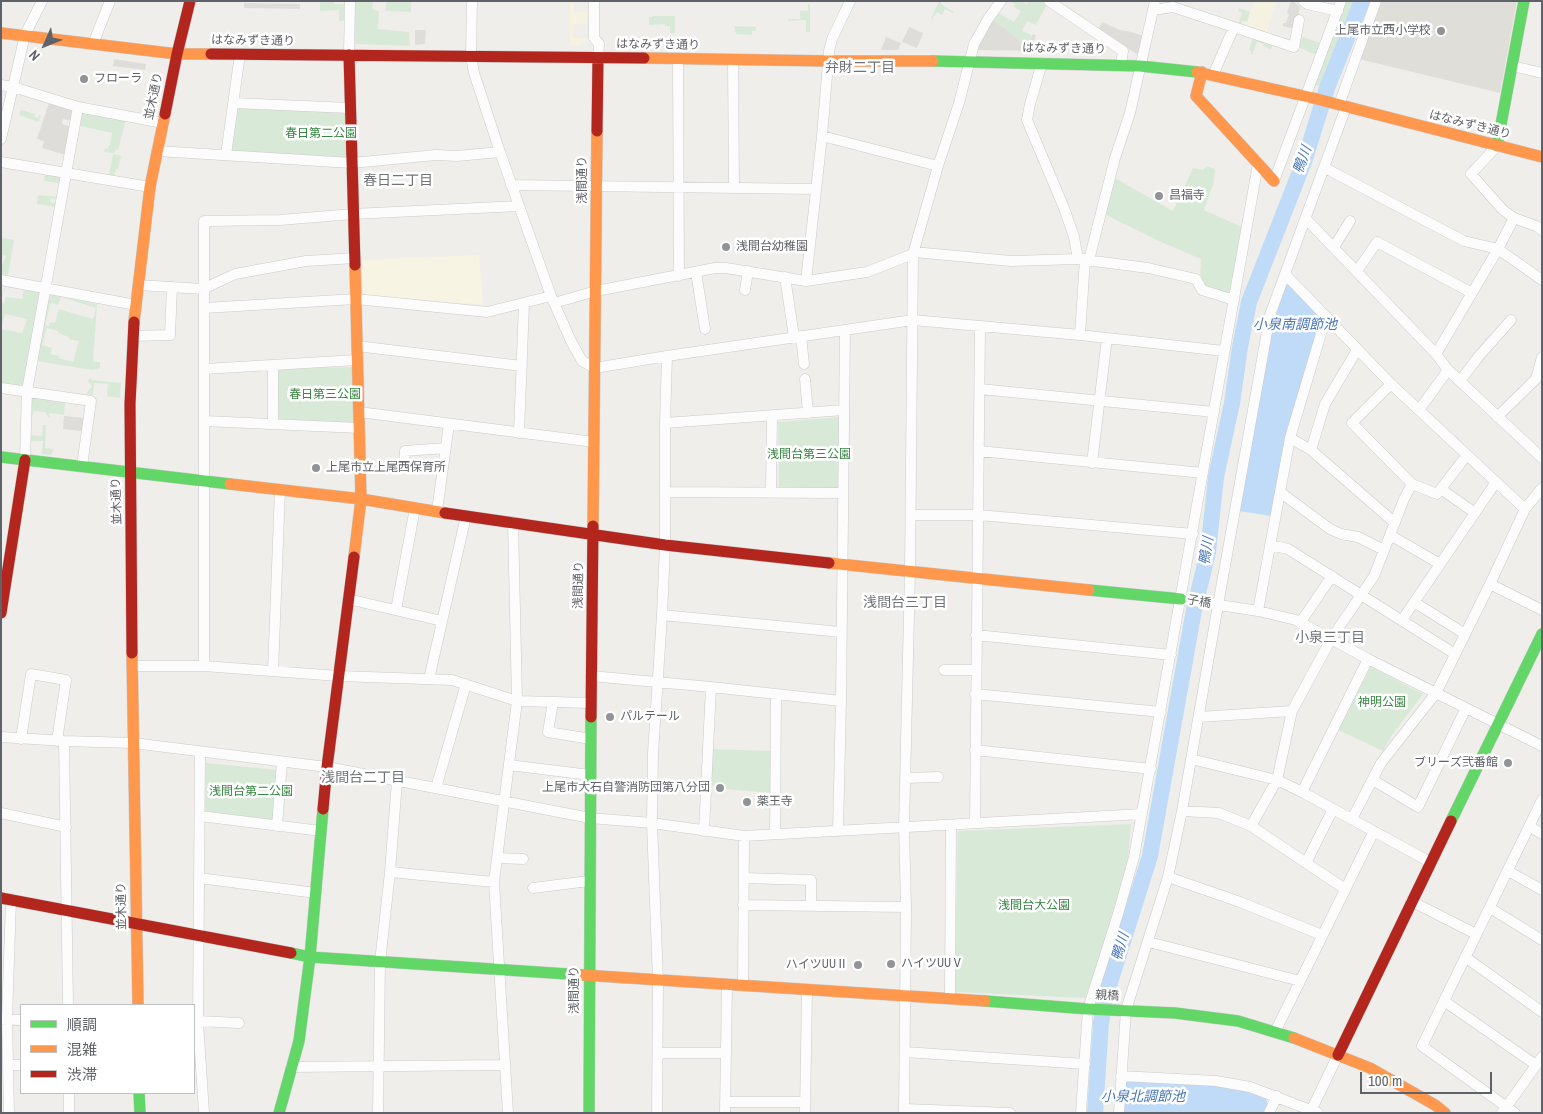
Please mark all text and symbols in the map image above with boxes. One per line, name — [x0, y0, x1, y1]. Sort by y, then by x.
north arrow — [20, 20, 70, 70]
place label: 上尾市立西小学校 — [1335, 24, 1431, 38]
marker: 上尾市立西小学校 — [1435, 25, 1447, 37]
street label: はなみずき通り — [211, 33, 295, 49]
street label: はなみずき通り — [616, 37, 700, 53]
street label: はなみずき通り — [1022, 41, 1106, 57]
text: N — [25, 46, 44, 65]
district label: 弁財二丁目 — [825, 60, 895, 76]
street label: 並木通り — [142, 71, 166, 121]
place label: フローラ — [94, 72, 142, 86]
marker: フローラ — [78, 73, 90, 85]
street label: はなみずき通り — [1428, 108, 1512, 142]
park label: 春日第二公園 — [285, 127, 357, 141]
water label: 鴨川 — [1290, 144, 1316, 176]
street label: 浅間通り — [576, 156, 590, 204]
district label: 春日二丁目 — [363, 173, 433, 189]
place label: 昌福寺 — [1169, 189, 1205, 203]
marker: 昌福寺 — [1153, 190, 1165, 202]
place label: 浅間台幼稚園 — [736, 240, 808, 254]
marker: 浅間台幼稚園 — [720, 241, 732, 253]
water label: 小泉南調節池 — [1253, 317, 1337, 333]
park label: 春日第三公園 — [289, 388, 361, 402]
park label: 浅間台第三公園 — [767, 448, 851, 462]
place label: 上尾市立上尾西保育所 — [326, 461, 446, 475]
marker: 上尾市立上尾西保育所 — [310, 462, 322, 474]
street label: 並木通り — [109, 477, 125, 525]
water label: 鴨川 — [1197, 536, 1217, 566]
street label: 浅間通り — [571, 561, 587, 609]
street label: 子橋 — [1186, 593, 1212, 611]
district label: 浅間台三丁目 — [863, 595, 947, 611]
district label: 小泉三丁目 — [1295, 630, 1365, 646]
park label: 神明公園 — [1358, 696, 1406, 710]
place label: パルテール — [620, 710, 680, 724]
marker: パルテール — [604, 711, 616, 723]
place label: ブリーズ弐番館 — [1414, 756, 1498, 770]
marker: ブリーズ弐番館 — [1502, 757, 1514, 769]
district label: 浅間台二丁目 — [321, 770, 405, 786]
place label: 上尾市大石自警消防団第八分団 — [542, 781, 710, 795]
marker: 上尾市大石自警消防団第八分団 — [714, 782, 726, 794]
park label: 浅間台第二公園 — [209, 785, 293, 799]
place label: 薬王寺 — [757, 795, 793, 809]
marker: 薬王寺 — [741, 796, 753, 808]
street label: 並木通り — [114, 882, 130, 930]
park label: 浅間台大公園 — [998, 899, 1070, 913]
water label: 鴨川 — [1109, 931, 1133, 963]
place label: ハイツUUⅤ — [901, 957, 963, 971]
place label: ハイツUUⅡ — [786, 958, 848, 972]
marker: ハイツUUⅤ — [885, 958, 897, 970]
marker: ハイツUUⅡ — [852, 959, 864, 971]
street label: 浅間通り — [568, 966, 582, 1014]
street label: 親橋 — [1095, 988, 1119, 1004]
legend — [20, 1004, 195, 1094]
text: 順調 — [67, 1014, 97, 1035]
text: 混雑 — [67, 1039, 97, 1060]
scale bar — [1363, 1062, 1496, 1094]
text: 渋滞 — [67, 1064, 97, 1085]
text: 100 m — [1368, 1070, 1402, 1091]
water label: 小泉北調節池 — [1101, 1089, 1185, 1105]

